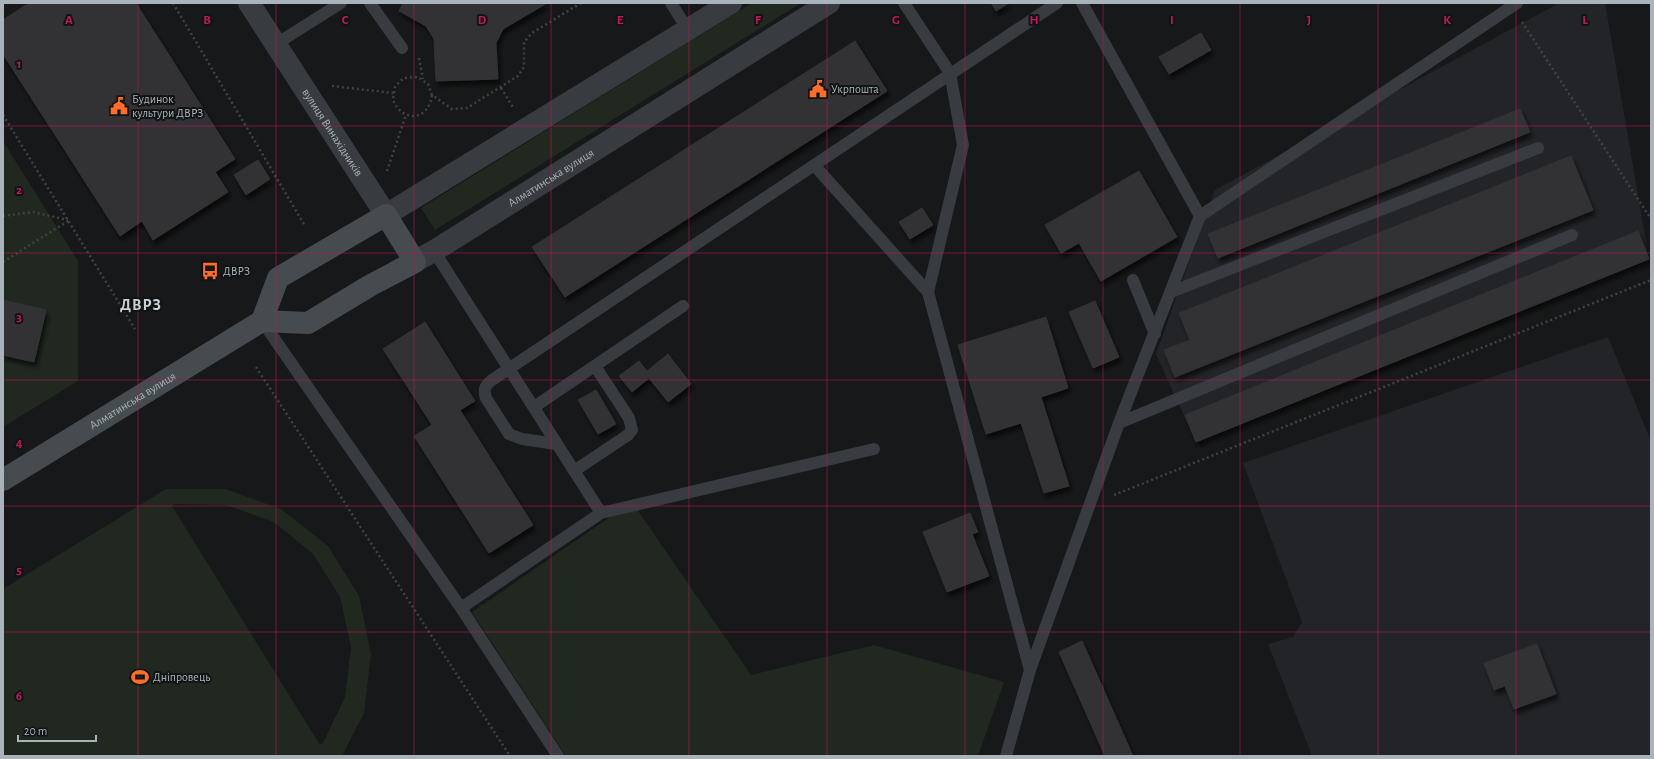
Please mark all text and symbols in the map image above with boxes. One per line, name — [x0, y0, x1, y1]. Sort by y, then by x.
text: A — [65, 14, 73, 27]
text: B — [203, 14, 211, 27]
text: C — [342, 14, 349, 27]
text: D — [478, 14, 487, 27]
text: E — [617, 14, 624, 27]
text: F — [755, 14, 762, 27]
text: G — [892, 14, 900, 27]
text: H — [1029, 14, 1039, 27]
text: I — [1170, 14, 1174, 27]
text: J — [1307, 14, 1311, 27]
text: K — [1443, 14, 1451, 27]
text: L — [1582, 14, 1588, 27]
text: 1 — [17, 58, 21, 71]
public building icon: Укрпошта — [808, 79, 828, 99]
place label: Укрпошта — [831, 83, 879, 95]
street label: вулиця Винахідників — [300, 86, 365, 179]
place label: Будинок культури ДВРЗ — [132, 93, 203, 120]
public building icon: Будинок культури ДВРЗ — [109, 96, 129, 116]
street label: Алматинська вулиця — [506, 146, 596, 209]
text: 2 — [16, 184, 22, 197]
bus stop icon: ДВРЗ — [200, 261, 220, 281]
place label: ДВРЗ — [223, 265, 250, 277]
district label: ДВРЗ — [120, 297, 162, 313]
text: 3 — [16, 311, 22, 324]
street label: Алматинська вулиця — [87, 369, 178, 431]
text: 4 — [16, 437, 23, 450]
text: 5 — [16, 564, 22, 577]
sports icon: Дніпровець — [130, 667, 150, 687]
place label: Дніпровець — [153, 671, 210, 683]
text: 6 — [16, 690, 22, 703]
scale bar — [18, 717, 96, 743]
text: 20 m — [24, 725, 47, 737]

